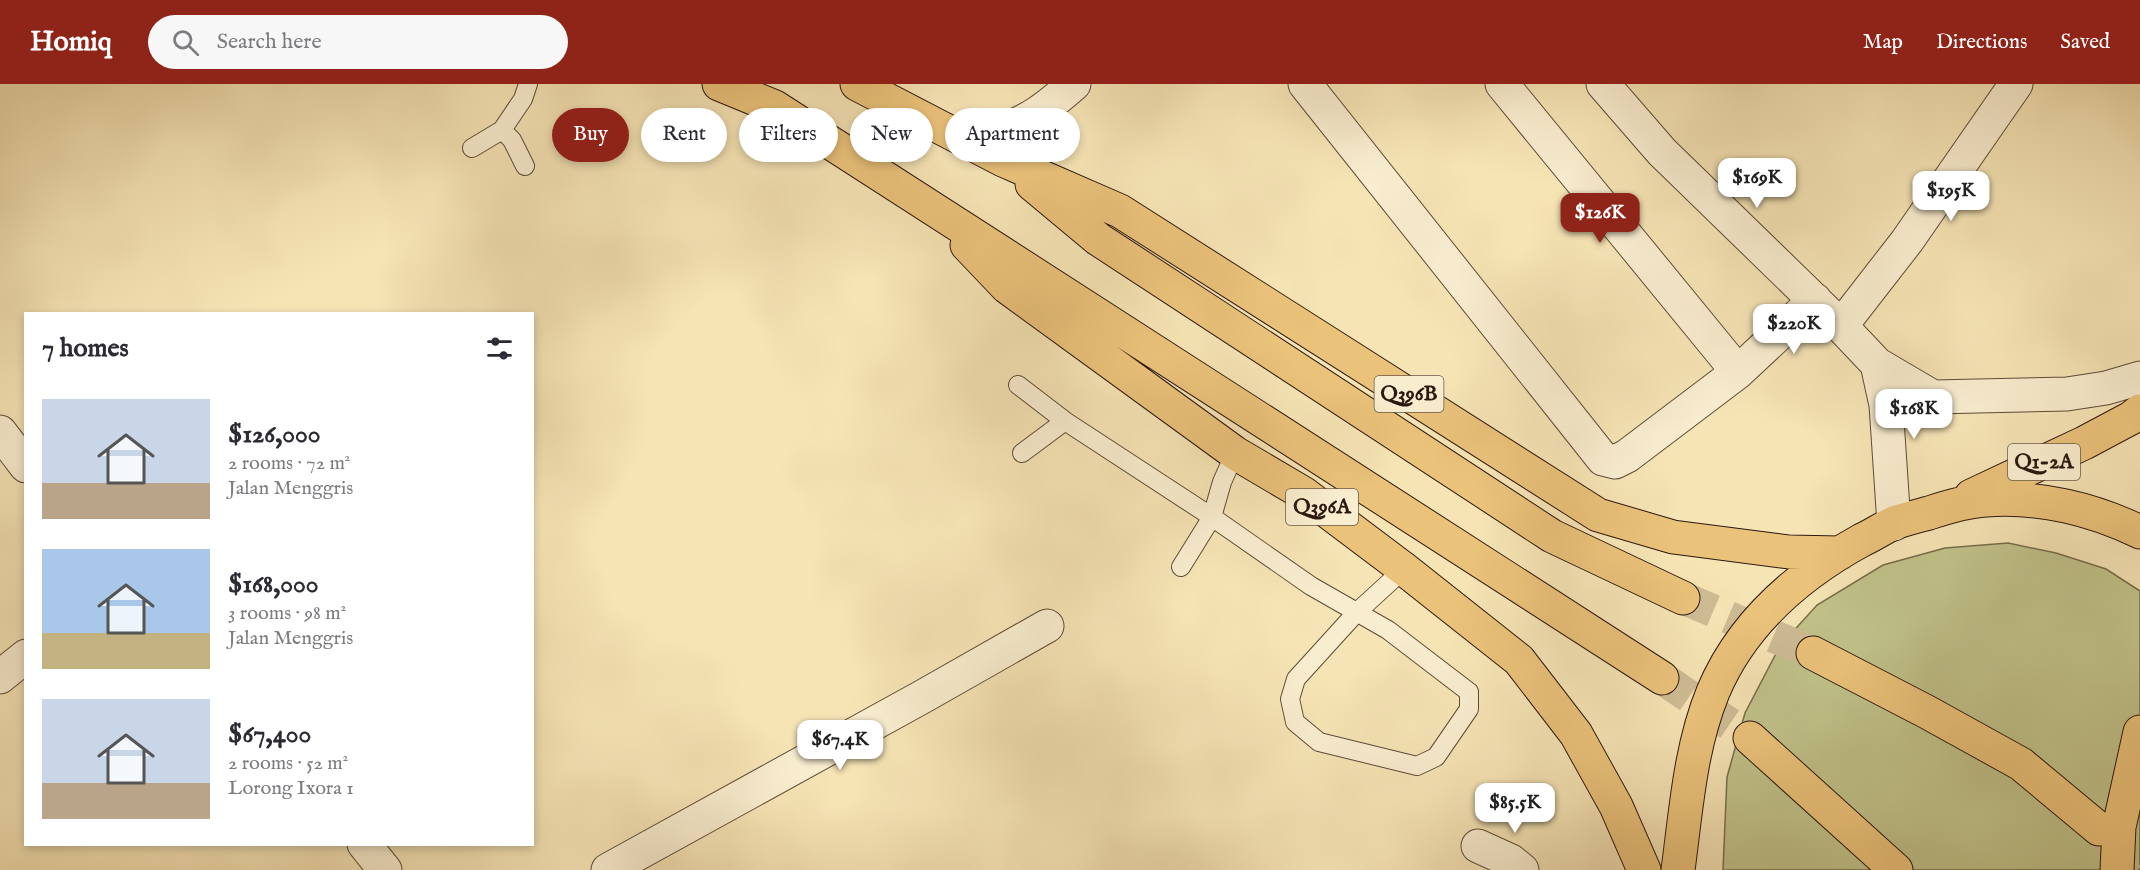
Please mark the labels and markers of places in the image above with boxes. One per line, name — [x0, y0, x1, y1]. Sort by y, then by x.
pin: $169K — [1715, 158, 1799, 209]
pin: $195K — [1909, 171, 1993, 222]
pin: $126K — [1558, 193, 1642, 244]
pin: $220K — [1752, 304, 1836, 355]
pin: $168K — [1872, 389, 1956, 440]
pin: $67.4K — [791, 720, 889, 771]
pin: $85.5K — [1466, 783, 1564, 834]

